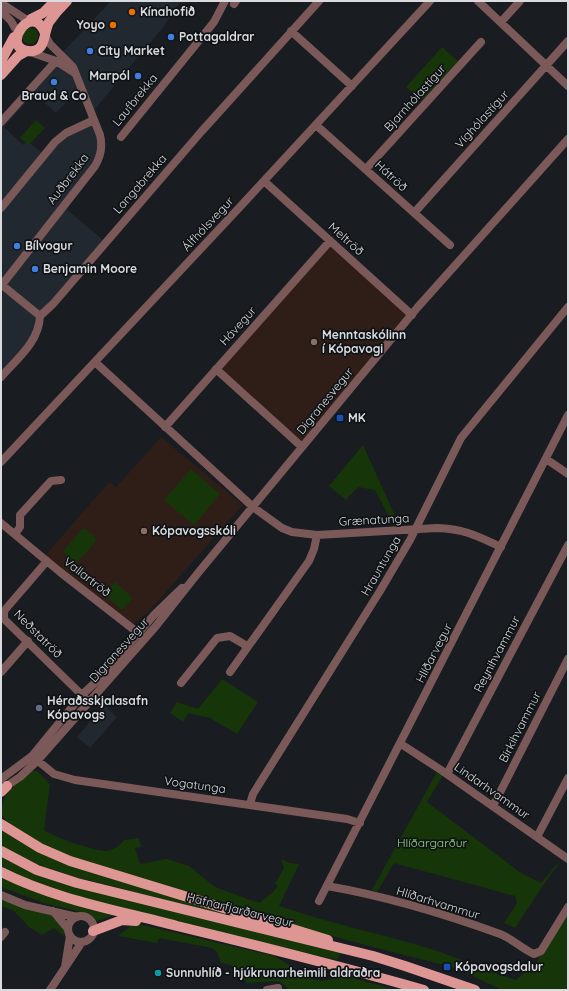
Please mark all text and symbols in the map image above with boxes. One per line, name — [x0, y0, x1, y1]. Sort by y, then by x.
place label: Kínahofið — [140, 4, 195, 19]
marker: Kínahofið — [127, 7, 137, 17]
place label: Yoyo — [76, 17, 106, 32]
marker: Yoyo — [108, 20, 118, 30]
place label: Pottagaldrar — [179, 29, 255, 44]
marker: Pottagaldrar — [166, 32, 176, 42]
place label: City Market — [98, 43, 165, 58]
marker: City Market — [85, 46, 95, 56]
street label: Bjarnhólastígur — [381, 61, 449, 134]
place label: Marpól — [89, 68, 130, 83]
street label: Laufbrekka — [109, 70, 160, 129]
marker: Marpól — [133, 71, 143, 81]
marker: Braud & Co — [49, 77, 59, 87]
street label: Víghólastígur — [452, 86, 512, 151]
place label: Braud & Co — [21, 88, 87, 103]
street label: Auðbrekka — [44, 150, 92, 207]
street label: Langabrekka — [110, 151, 169, 216]
street label: Hátröð — [372, 157, 411, 194]
street label: Álfhólsvegur — [179, 193, 237, 254]
street label: Meltröð — [326, 219, 367, 258]
place label: Bílvogur — [25, 238, 73, 253]
marker: Bílvogur — [12, 241, 22, 251]
place label: Benjamin Moore — [43, 261, 137, 276]
marker: Benjamin Moore — [30, 264, 40, 274]
street label: Hávegur — [216, 303, 259, 348]
place label: Menntaskólinn í Kópavogi — [322, 327, 406, 356]
marker: Menntaskólinn í Kópavogi — [309, 337, 319, 347]
street label: Digranesvegur — [293, 364, 356, 437]
place label: MK — [348, 410, 366, 425]
marker: MK — [335, 413, 345, 423]
street label: Grænatunga — [338, 510, 410, 529]
place label: Kópavogsskóli — [152, 523, 236, 538]
marker: Kópavogsskóli — [139, 526, 149, 536]
street label: Hrauntunga — [357, 533, 404, 598]
street label: Vallartröð — [61, 554, 114, 600]
street label: Neðstatröð — [11, 606, 66, 661]
street label: Reynihvammur — [470, 613, 523, 695]
street label: Digranesvegur — [86, 614, 152, 685]
street label: Hlíðarvegur — [412, 620, 455, 685]
street label: Birkihvammur — [495, 688, 544, 765]
place label: Héraðsskjalasafn Kópavogs — [47, 693, 148, 722]
marker: Héraðsskjalasafn Kópavogs — [34, 703, 44, 713]
street label: Lindarhvammur — [452, 759, 533, 822]
street label: Vogatunga — [163, 773, 227, 796]
park label: Hlíðargarður — [397, 835, 467, 850]
street label: Hlíðarhvammur — [395, 883, 482, 922]
street label: Hafnarfjarðarvegur — [185, 889, 296, 930]
place label: Kópavogsdalur — [455, 959, 543, 974]
marker: Kópavogsdalur — [442, 962, 452, 972]
place label: Sunnuhlíð - hjúkrunarheimili aldraðra — [166, 965, 380, 980]
marker: Sunnuhlíð - hjúkrunarheimili aldraðra — [153, 968, 163, 978]

